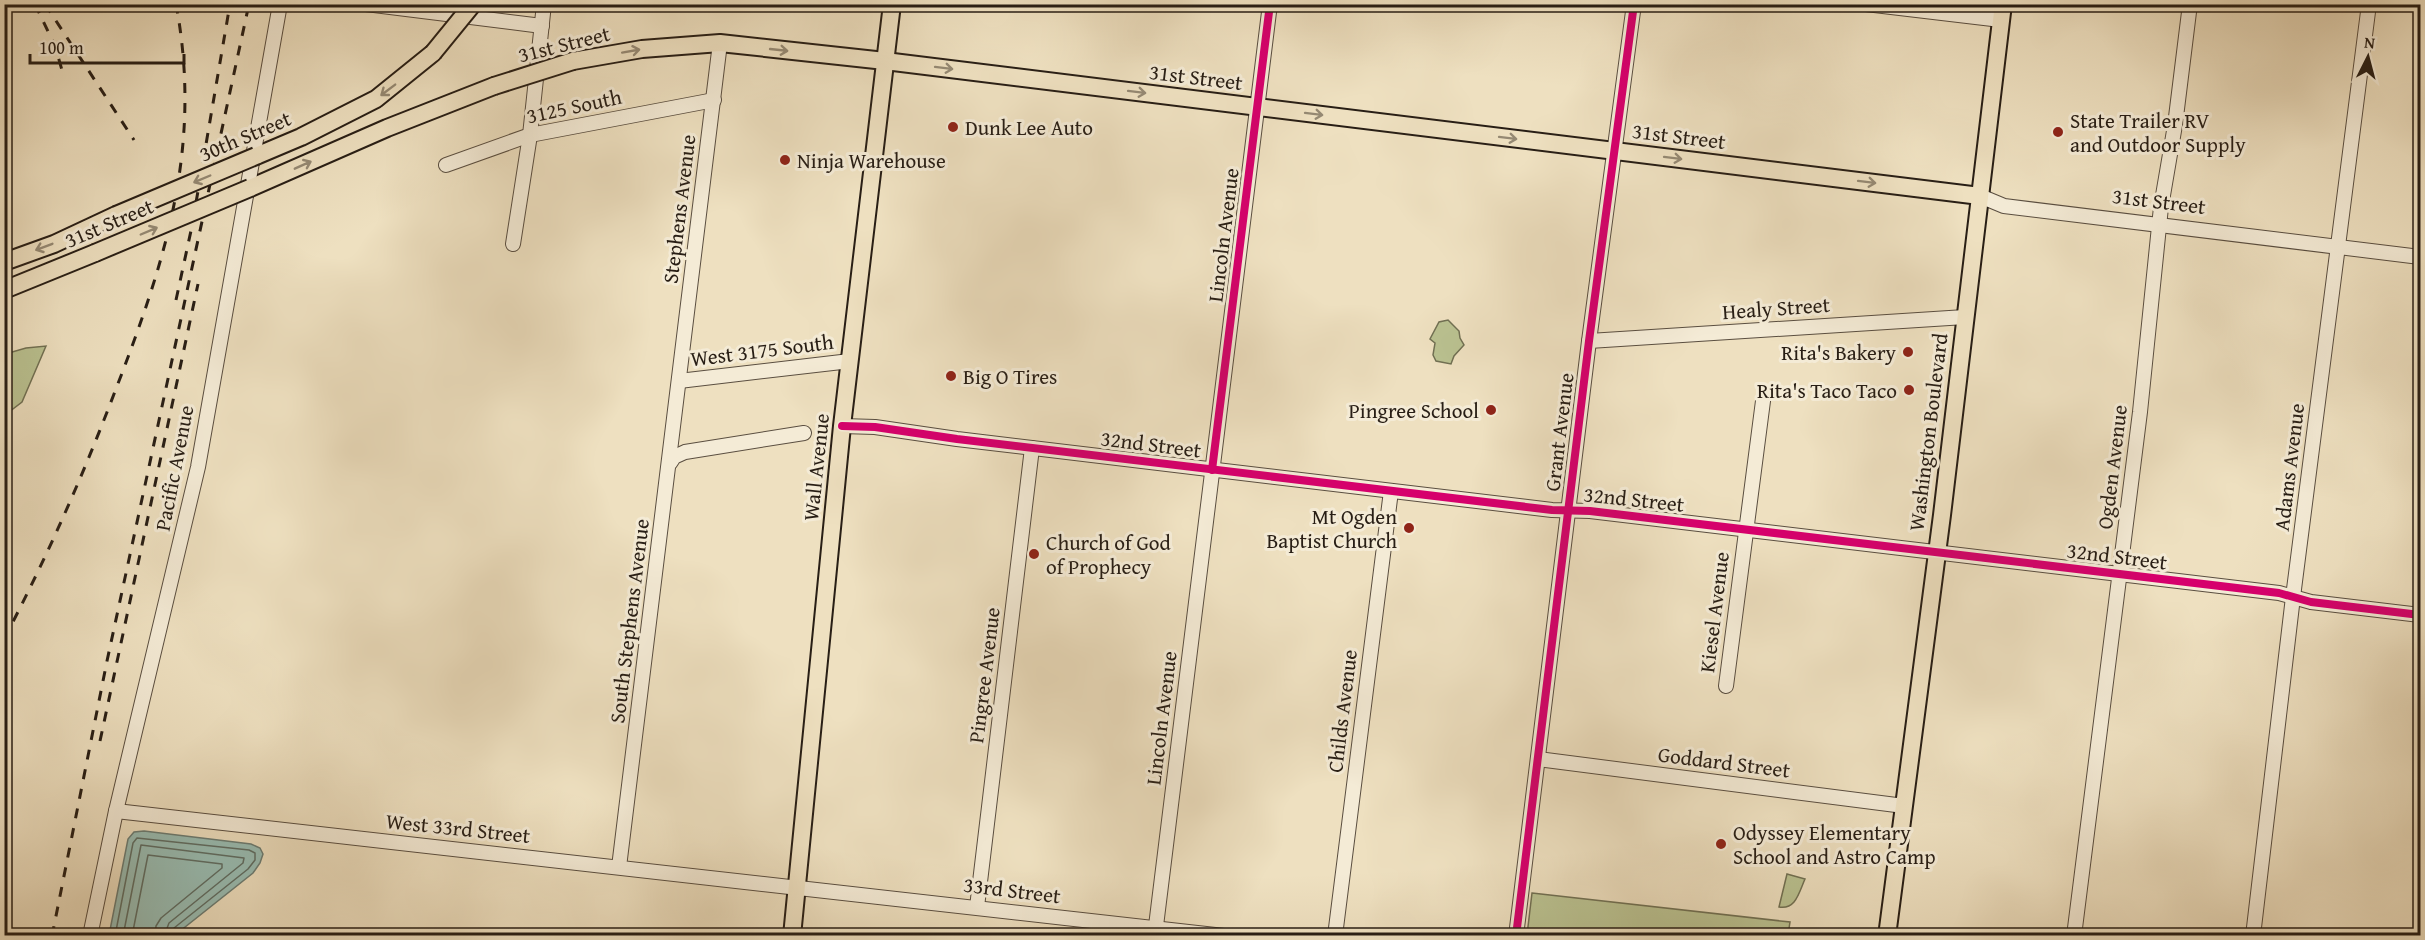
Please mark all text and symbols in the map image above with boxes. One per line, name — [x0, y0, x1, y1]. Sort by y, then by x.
street label: 31st Street — [515, 17, 614, 70]
scale bar — [30, 27, 184, 65]
north arrow — [2338, 27, 2398, 87]
text: N — [2363, 30, 2376, 55]
text: 100 m — [39, 34, 84, 61]
one-way arrow — [768, 44, 788, 55]
one-way arrow — [620, 46, 640, 57]
street label: 31st Street — [1148, 56, 1245, 98]
one-way arrow — [933, 63, 953, 74]
street label: 3125 South — [524, 81, 625, 131]
one-way arrow — [380, 84, 396, 96]
one-way arrow — [1127, 87, 1146, 98]
street label: 30th Street — [194, 103, 296, 169]
place label: State Trailer RV and Outdoor Supply — [2070, 105, 2246, 160]
one-way arrow — [1304, 109, 1323, 120]
place label: Dunk Lee Auto — [965, 112, 1093, 143]
street label: 31st Street — [1631, 115, 1728, 157]
marker: Dunk Lee Auto — [946, 120, 960, 134]
marker: State Trailer RV and Outdoor Supply — [2051, 125, 2065, 139]
street label: Stephens Avenue — [654, 133, 704, 285]
one-way arrow — [1497, 133, 1517, 144]
place label: Ninja Warehouse — [797, 145, 946, 176]
marker: Ninja Warehouse — [778, 153, 792, 167]
one-way arrow — [1663, 153, 1682, 164]
one-way arrow — [294, 159, 312, 170]
street label: Lincoln Avenue — [1199, 166, 1247, 304]
one-way arrow — [193, 174, 212, 185]
one-way arrow — [1856, 177, 1876, 188]
street label: 31st Street — [2111, 180, 2208, 222]
street label: 31st Street — [60, 190, 159, 256]
one-way arrow — [140, 225, 158, 236]
one-way arrow — [35, 243, 54, 254]
street label: Healy Street — [1721, 289, 1831, 327]
street label: West 3175 South — [689, 326, 835, 374]
street label: Washington Boulevard — [1900, 331, 1956, 533]
place label: Rita's Bakery — [1781, 337, 1897, 368]
marker: Rita's Bakery — [1901, 345, 1915, 359]
place label: Big O Tires — [963, 361, 1057, 392]
marker: Big O Tires — [944, 369, 958, 383]
street label: Grant Avenue — [1536, 371, 1582, 493]
place label: Rita's Taco Taco — [1757, 375, 1897, 406]
marker: Rita's Taco Taco — [1902, 383, 1916, 397]
place label: Pingree School — [1349, 395, 1479, 426]
street label: Adams Avenue — [2266, 401, 2312, 533]
street label: Pacific Avenue — [147, 402, 201, 534]
marker: Pingree School — [1484, 403, 1498, 417]
street label: Ogden Avenue — [2089, 403, 2135, 531]
street label: Wall Avenue — [795, 412, 837, 522]
street label: 32nd Street — [1099, 422, 1204, 466]
street label: 32nd Street — [1582, 478, 1686, 520]
place label: Mt Ogden Baptist Church — [1266, 501, 1397, 556]
street label: South Stephens Avenue — [601, 517, 657, 725]
marker: Mt Ogden Baptist Church — [1402, 521, 1416, 535]
place label: Church of God of Prophecy — [1046, 527, 1171, 582]
street label: 32nd Street — [2065, 534, 2170, 578]
marker: Church of God of Prophecy — [1027, 547, 1041, 561]
street label: Kiesel Avenue — [1691, 550, 1737, 674]
street label: Pingree Avenue — [960, 605, 1008, 745]
street label: Childs Avenue — [1319, 648, 1365, 774]
street label: Lincoln Avenue — [1137, 649, 1185, 787]
street label: Goddard Street — [1656, 739, 1792, 786]
street label: West 33rd Street — [384, 805, 532, 851]
place label: Odyssey Elementary School and Astro Camp — [1733, 817, 1936, 872]
marker: Odyssey Elementary School and Astro Camp — [1714, 837, 1728, 851]
street label: 33rd Street — [962, 869, 1063, 911]

